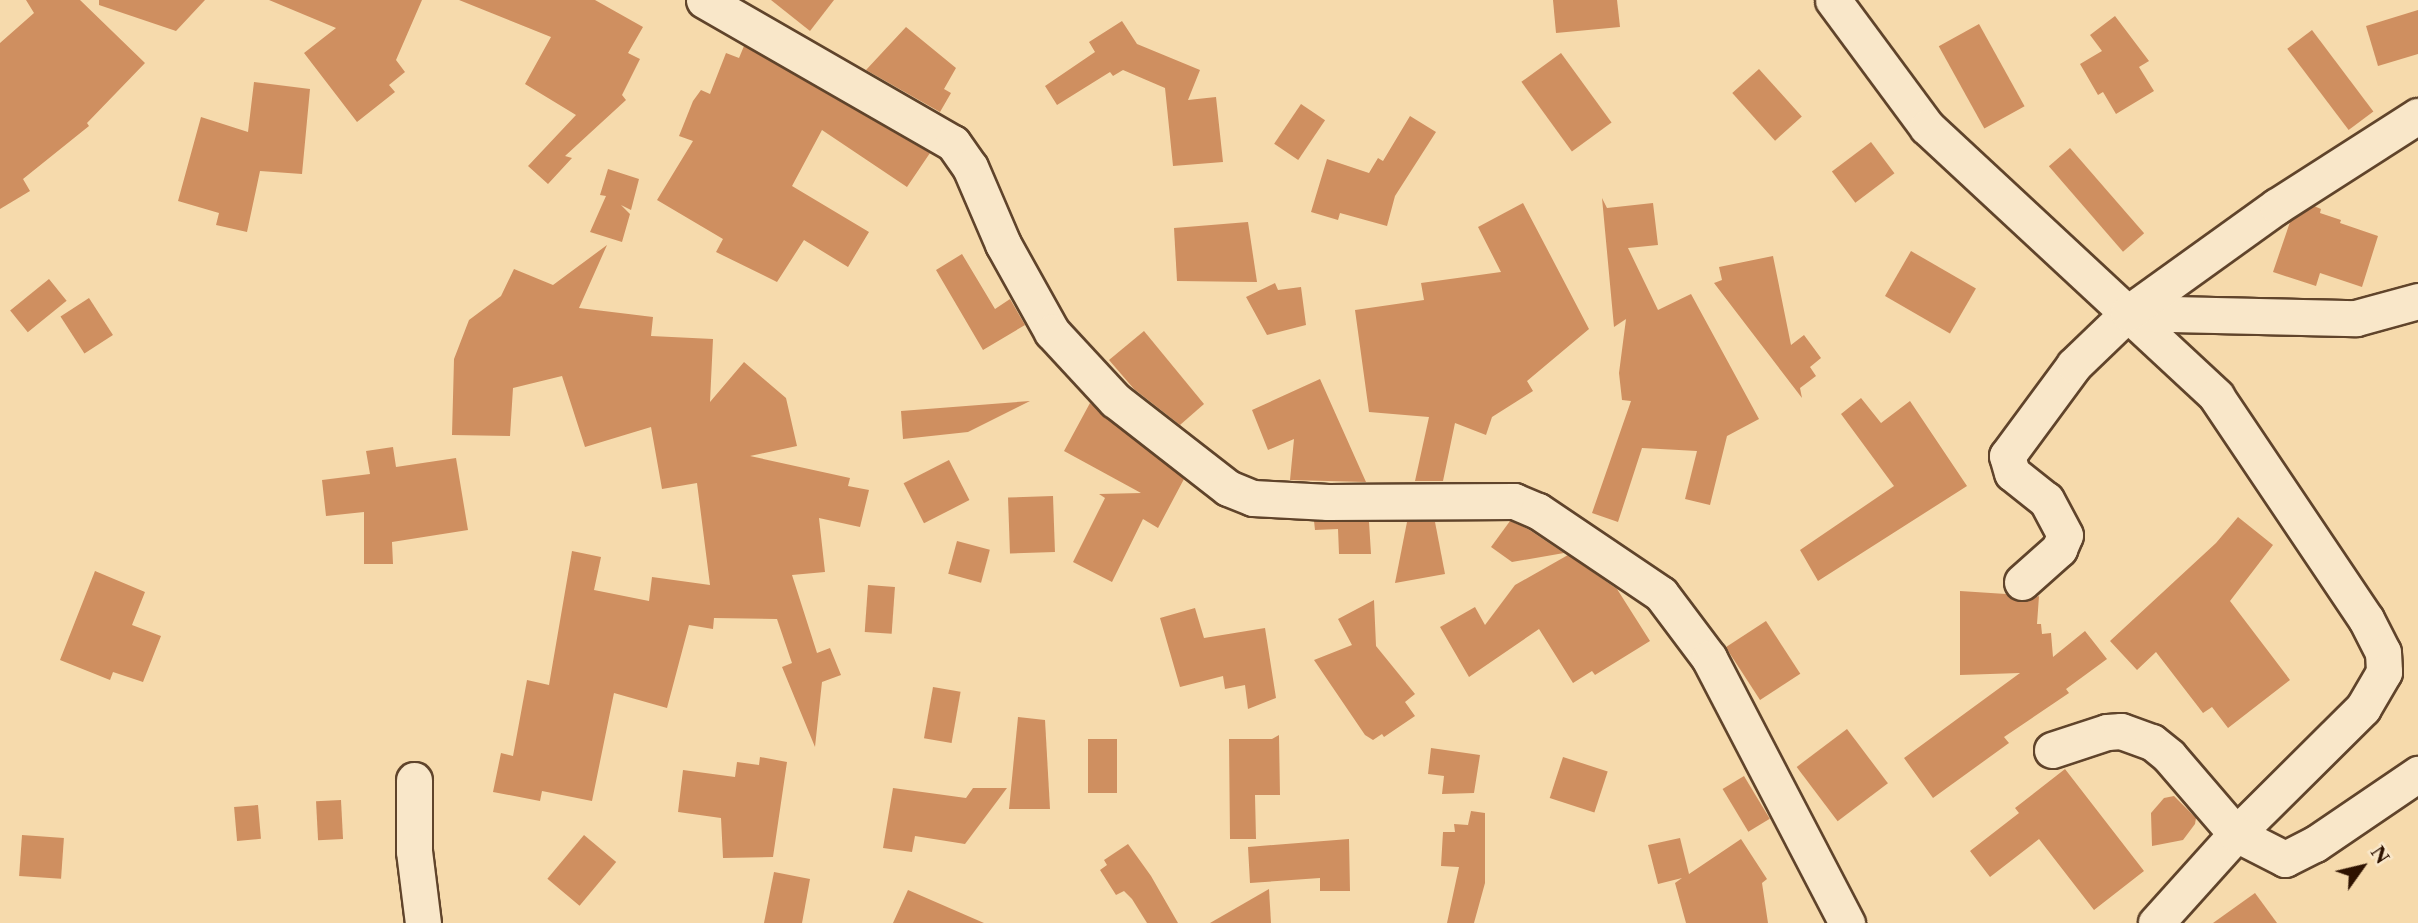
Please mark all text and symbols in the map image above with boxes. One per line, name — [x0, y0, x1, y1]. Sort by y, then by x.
north arrow — [2327, 832, 2397, 902]
text: N — [2366, 842, 2394, 868]

